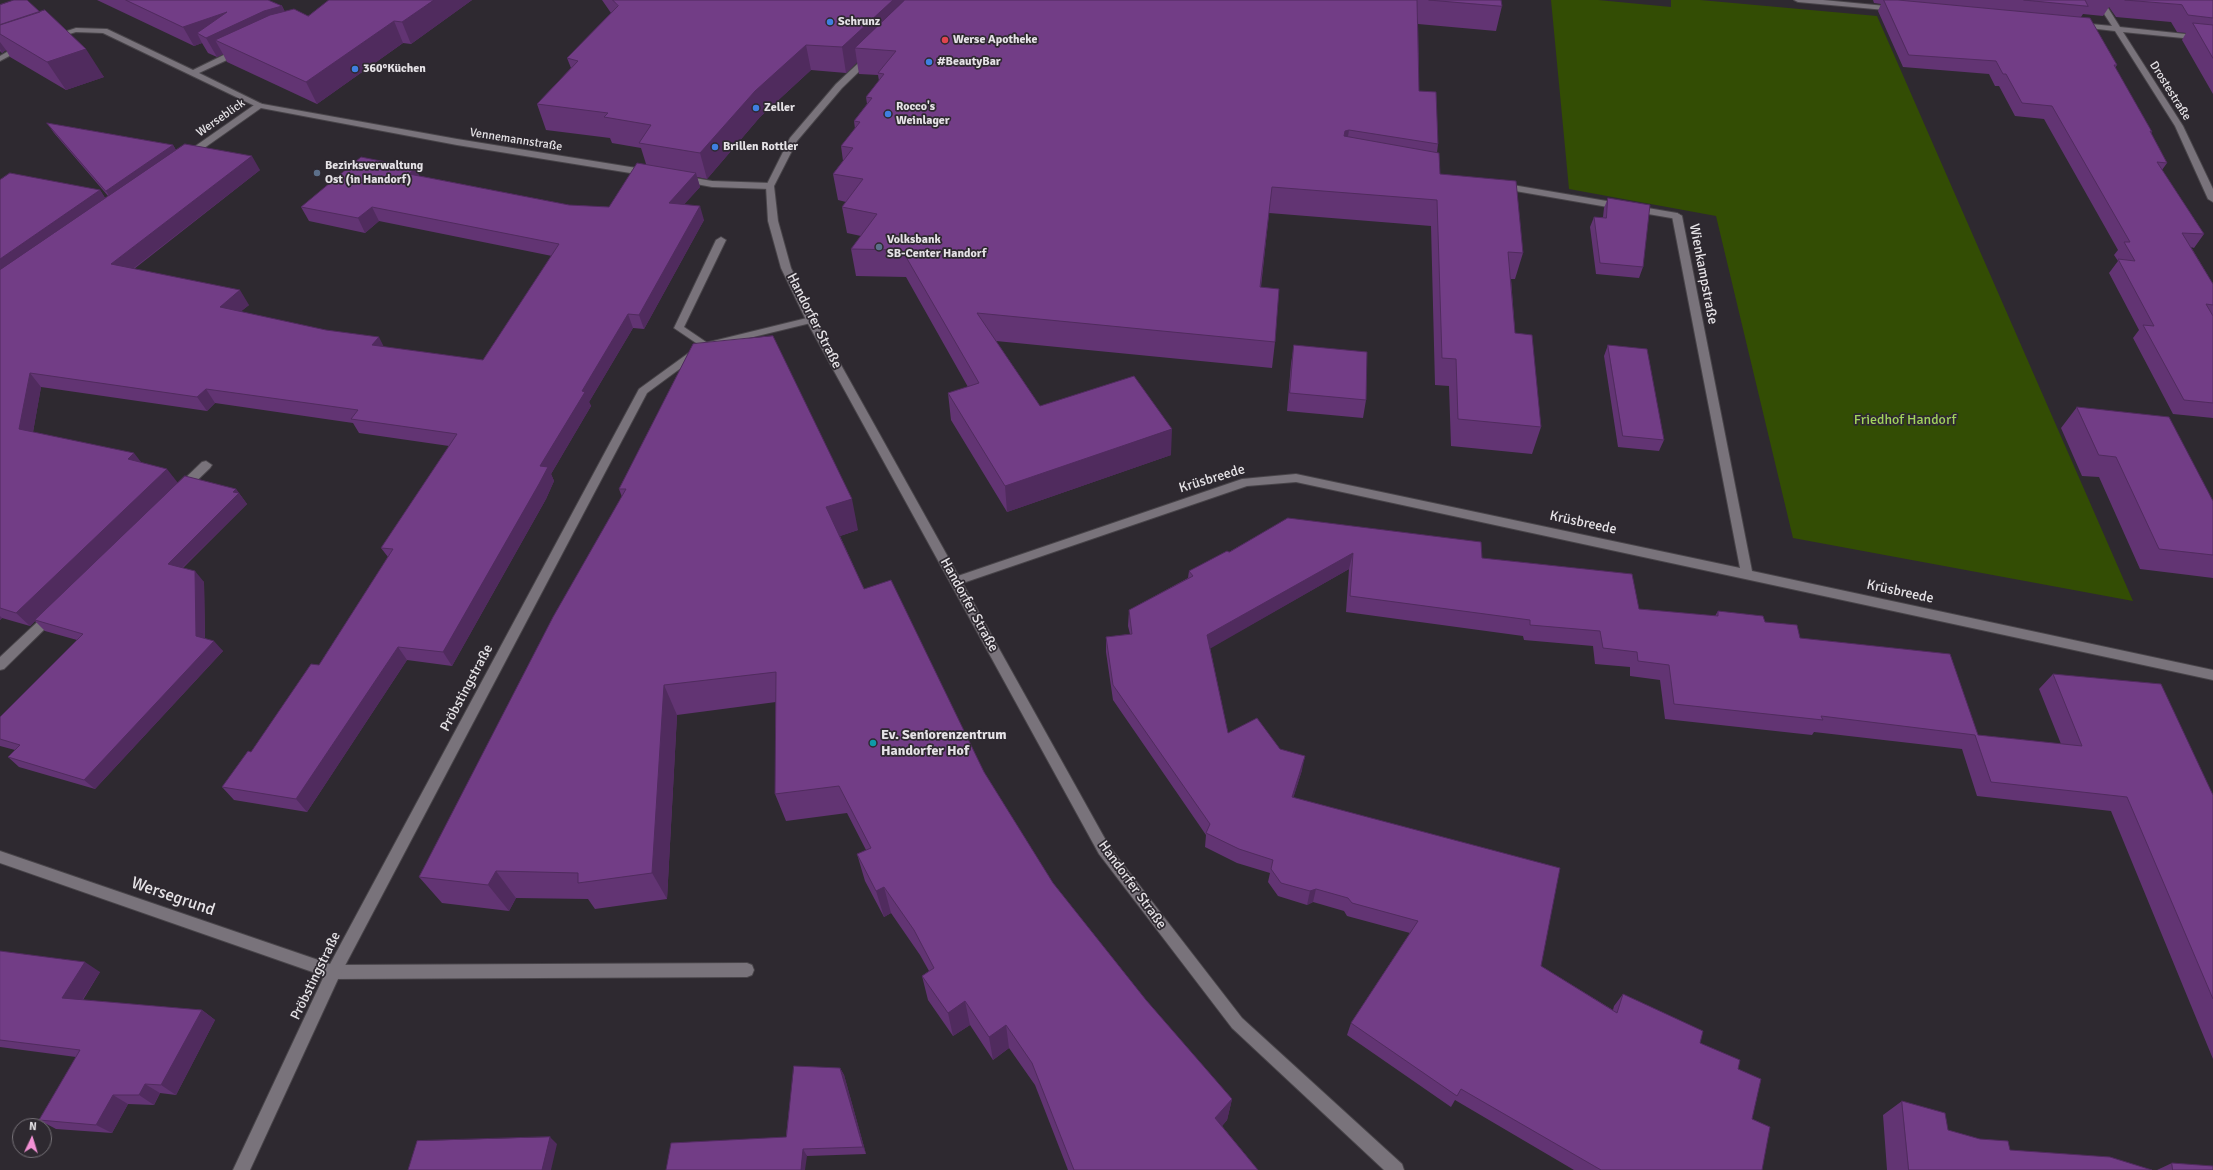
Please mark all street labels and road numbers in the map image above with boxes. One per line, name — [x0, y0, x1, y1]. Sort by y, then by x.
street label: Drostestraße — [2146, 59, 2194, 123]
street label: Werseblick — [194, 96, 248, 140]
street label: Vennemannstraße — [469, 126, 563, 154]
street label: Wienkampstraße — [1685, 222, 1721, 326]
street label: Handorfer Straße — [783, 270, 845, 372]
street label: Krüsbreede — [1177, 461, 1247, 497]
street label: Krüsbreede — [1548, 508, 1618, 538]
street label: Handorfer Straße — [936, 555, 1002, 655]
street label: Krüsbreede — [1865, 577, 1935, 607]
street label: Pröbstingstraße — [437, 642, 497, 734]
street label: Handorfer Straße — [1094, 838, 1170, 932]
street label: Wersegrund — [128, 873, 218, 921]
street label: Pröbstingstraße — [287, 929, 345, 1023]

